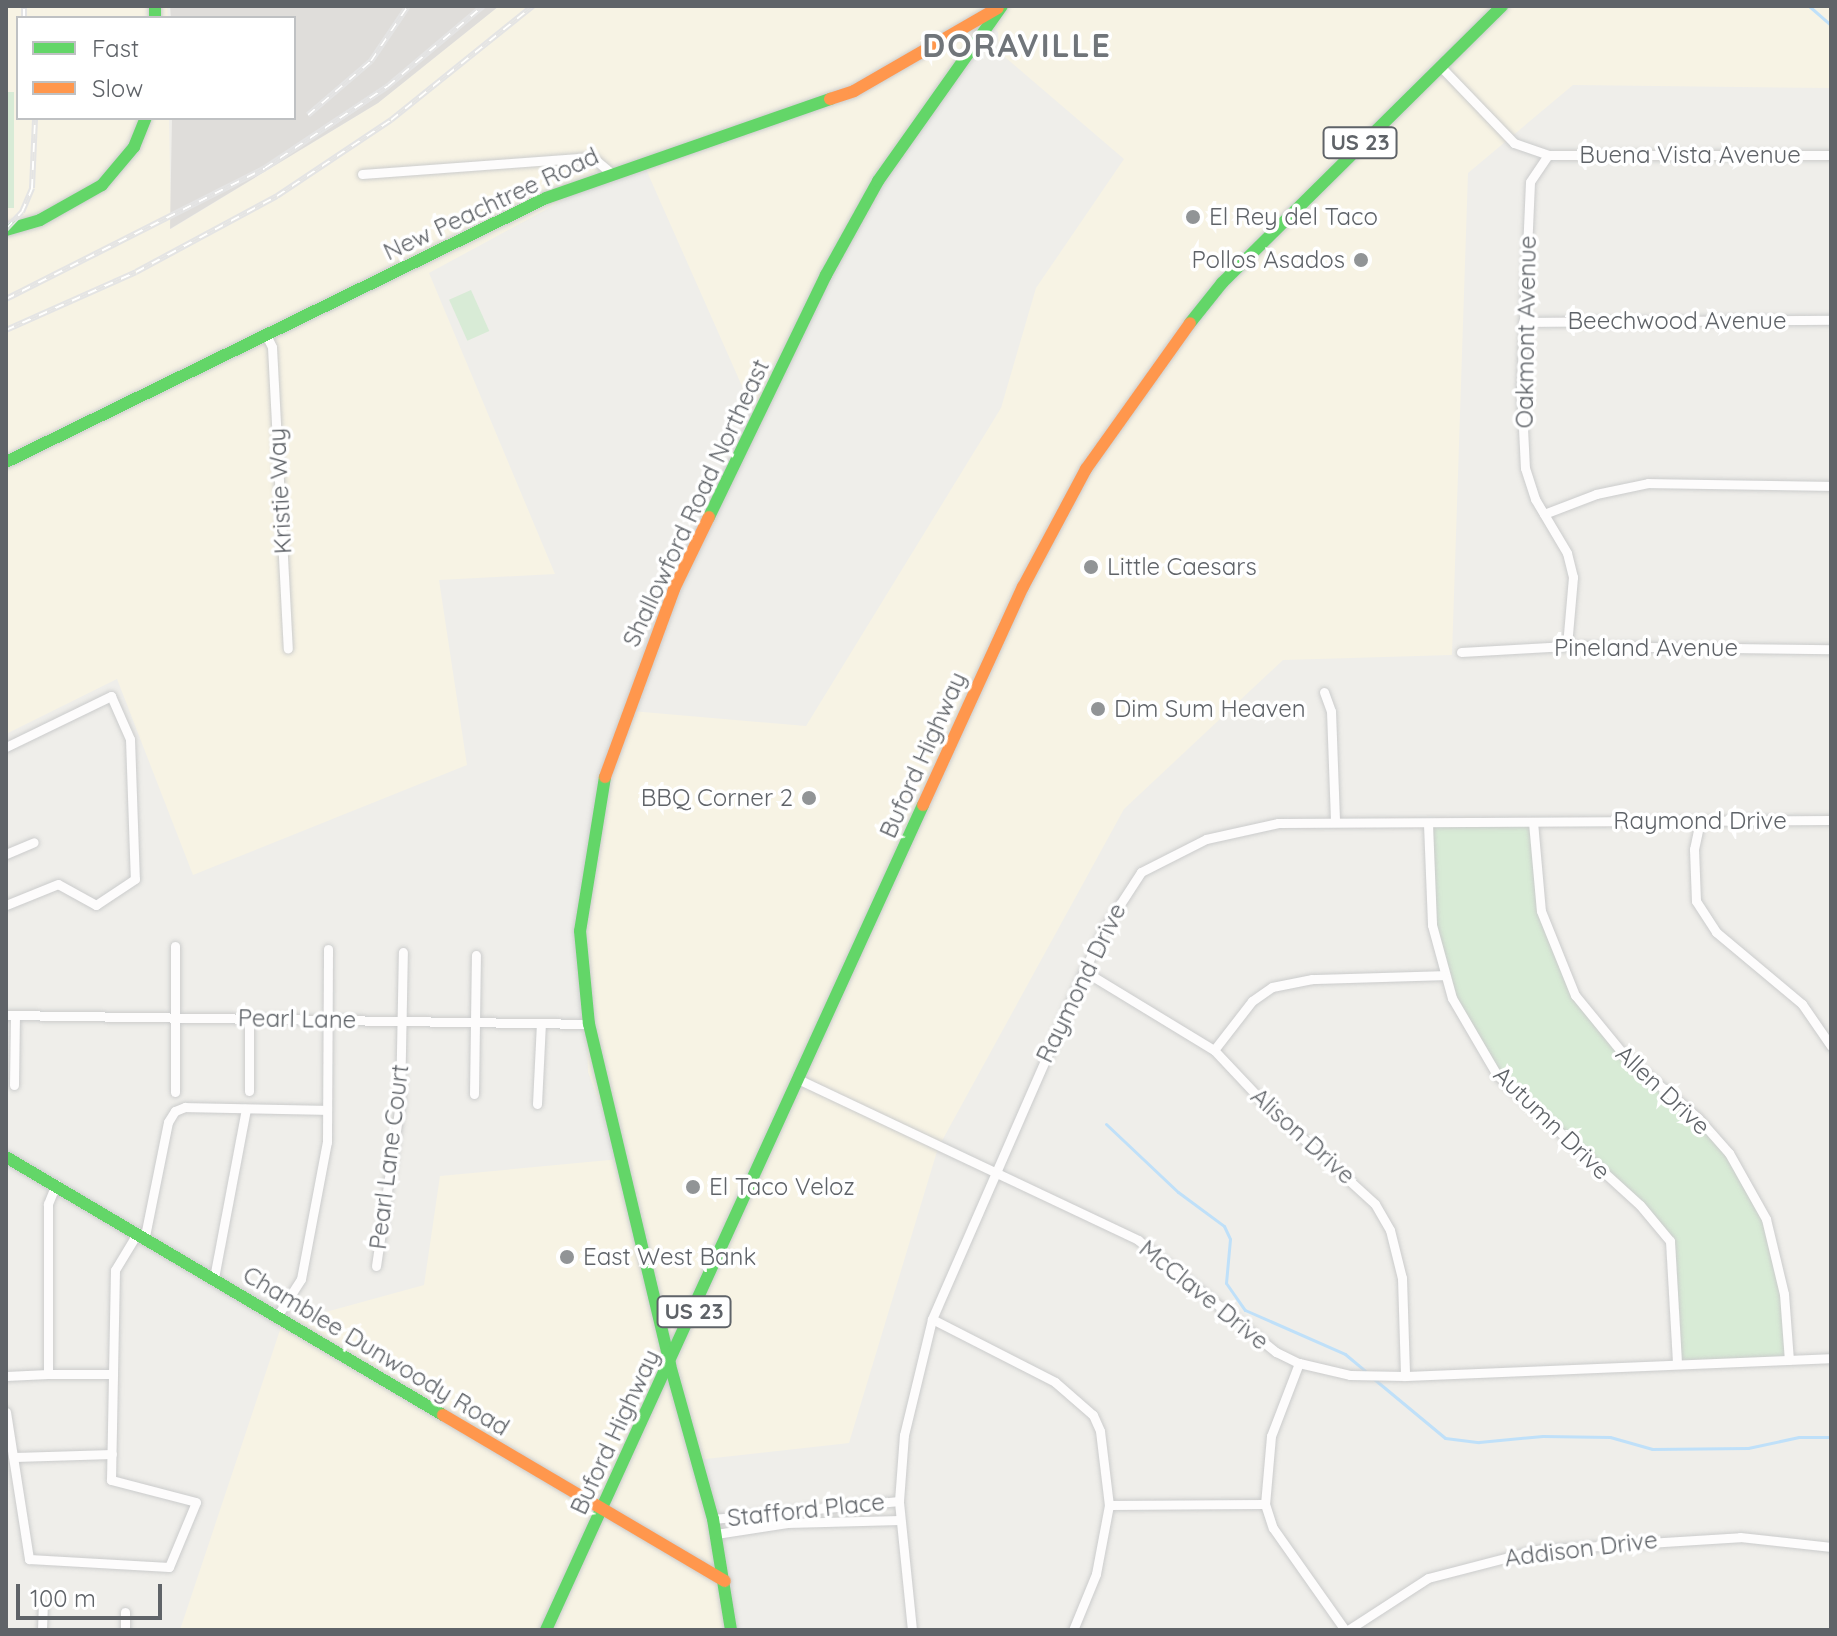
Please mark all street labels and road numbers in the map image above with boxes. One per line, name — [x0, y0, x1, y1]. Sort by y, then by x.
road number: US 23 — [1322, 125, 1398, 161]
street label: New Peachtree Road — [379, 141, 603, 267]
street label: Buena Vista Avenue — [1579, 141, 1801, 169]
street label: Oakmont Avenue — [1510, 235, 1542, 429]
street label: Beechwood Avenue — [1568, 307, 1786, 335]
street label: Shallowford Road Northeast — [617, 355, 775, 651]
street label: Kristie Way — [262, 427, 298, 555]
street label: Pineland Avenue — [1554, 634, 1738, 662]
street label: Buford Highway — [874, 668, 972, 842]
street label: Raymond Drive — [1613, 807, 1787, 835]
street label: Raymond Drive — [1030, 899, 1132, 1067]
street label: Pearl Lane — [238, 1004, 356, 1034]
street label: Allen Drive — [1610, 1039, 1716, 1141]
street label: Autumn Drive — [1488, 1060, 1616, 1186]
street label: Pearl Lane Court — [363, 1063, 415, 1251]
street label: Alison Drive — [1245, 1082, 1361, 1190]
street label: McClave Drive — [1133, 1234, 1275, 1356]
street label: Chamblee Dunwoody Road — [238, 1260, 514, 1442]
road number: US 23 — [656, 1294, 732, 1330]
street label: Buford Highway — [564, 1345, 666, 1519]
street label: Stafford Place — [726, 1487, 886, 1533]
street label: Addison Drive — [1503, 1525, 1659, 1573]

